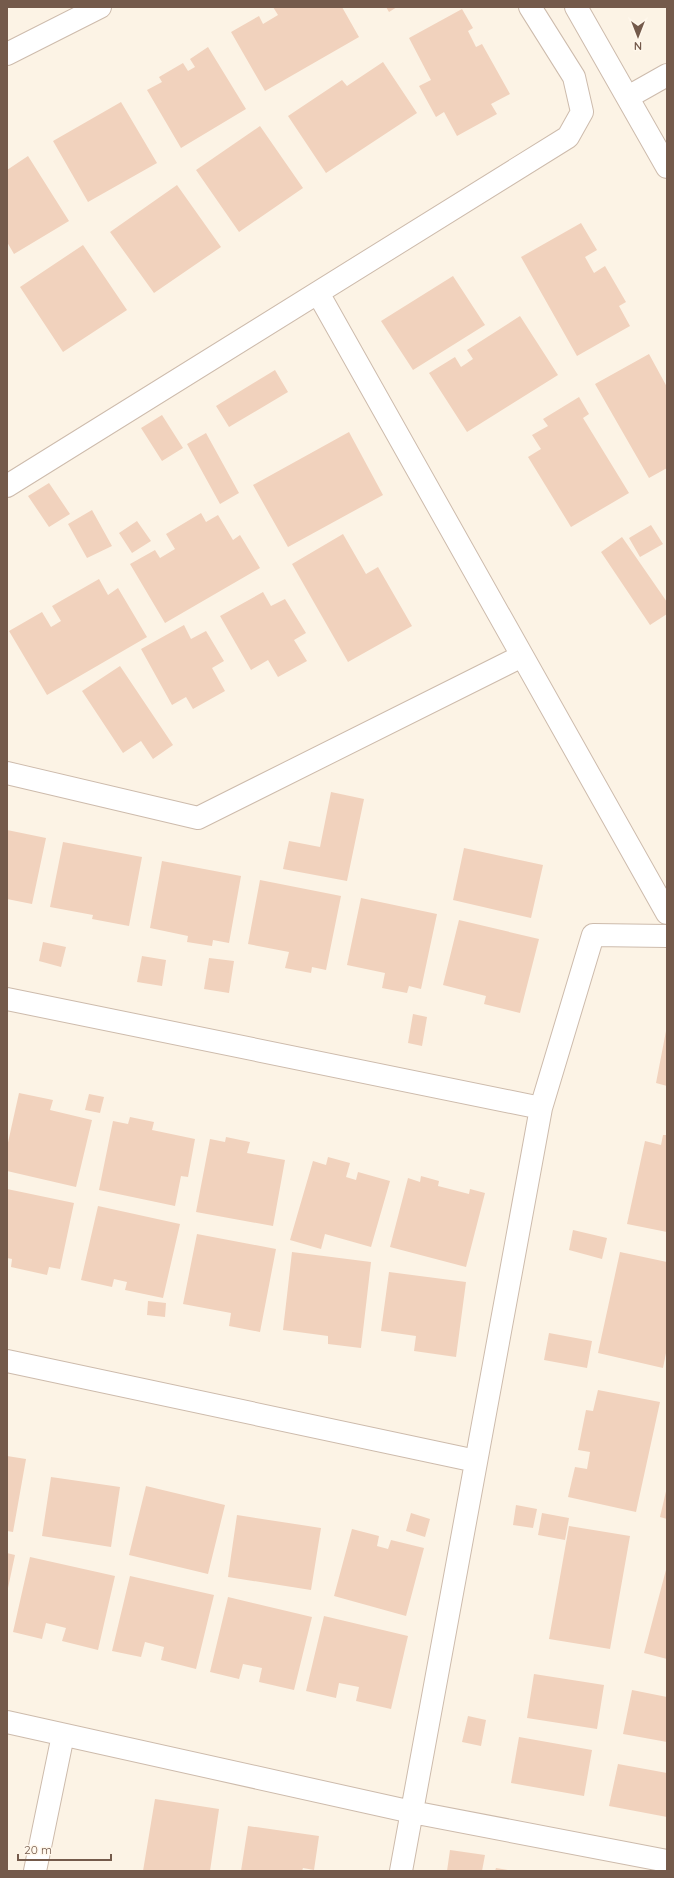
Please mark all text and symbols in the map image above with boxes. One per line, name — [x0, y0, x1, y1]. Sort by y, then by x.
north arrow — [618, 16, 658, 56]
text: N — [634, 39, 642, 53]
scale bar — [18, 1836, 111, 1862]
text: 20 m — [24, 1842, 52, 1857]

